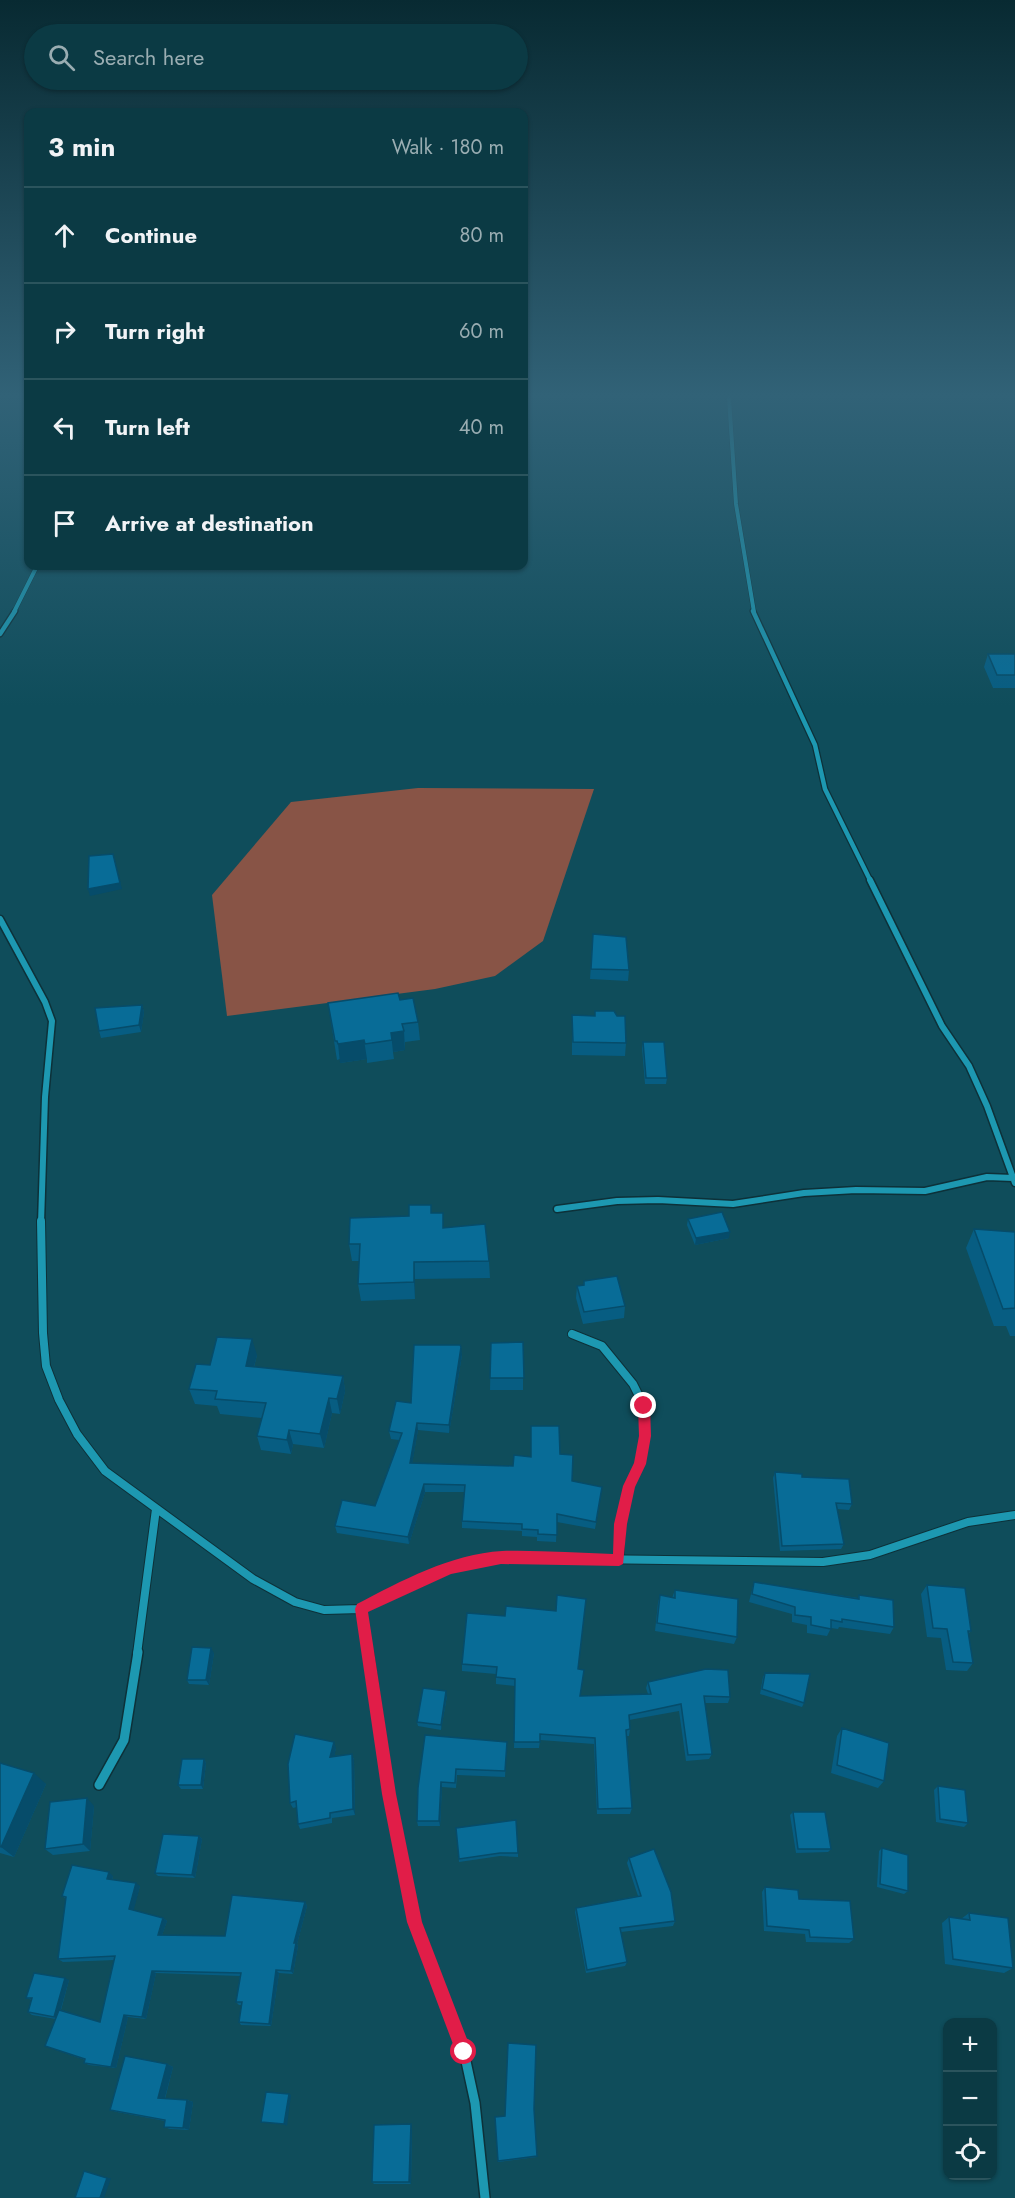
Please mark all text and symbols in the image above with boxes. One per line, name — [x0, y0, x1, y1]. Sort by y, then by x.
search box — [24, 24, 528, 90]
icon: search — [45, 41, 78, 74]
text: Search here — [93, 41, 204, 73]
text: 3 min — [48, 128, 115, 166]
text: Walk · 180 m — [392, 133, 504, 162]
icon: ahead — [48, 219, 81, 252]
text: Continue — [105, 219, 197, 251]
text: 80 m — [459, 221, 504, 250]
icon: right — [48, 315, 81, 348]
text: Turn right — [105, 315, 205, 347]
text: 60 m — [459, 317, 504, 346]
icon: left — [48, 411, 81, 444]
text: Turn left — [105, 411, 190, 443]
text: 40 m — [459, 413, 504, 442]
icon: arrive — [48, 507, 81, 540]
text: Arrive at destination — [105, 507, 314, 539]
route end — [630, 1392, 656, 1418]
map controls — [943, 2018, 997, 2180]
button: + — [943, 2018, 997, 2072]
route start — [450, 2038, 476, 2064]
button: − — [943, 2072, 997, 2126]
button: locate — [943, 2126, 997, 2180]

